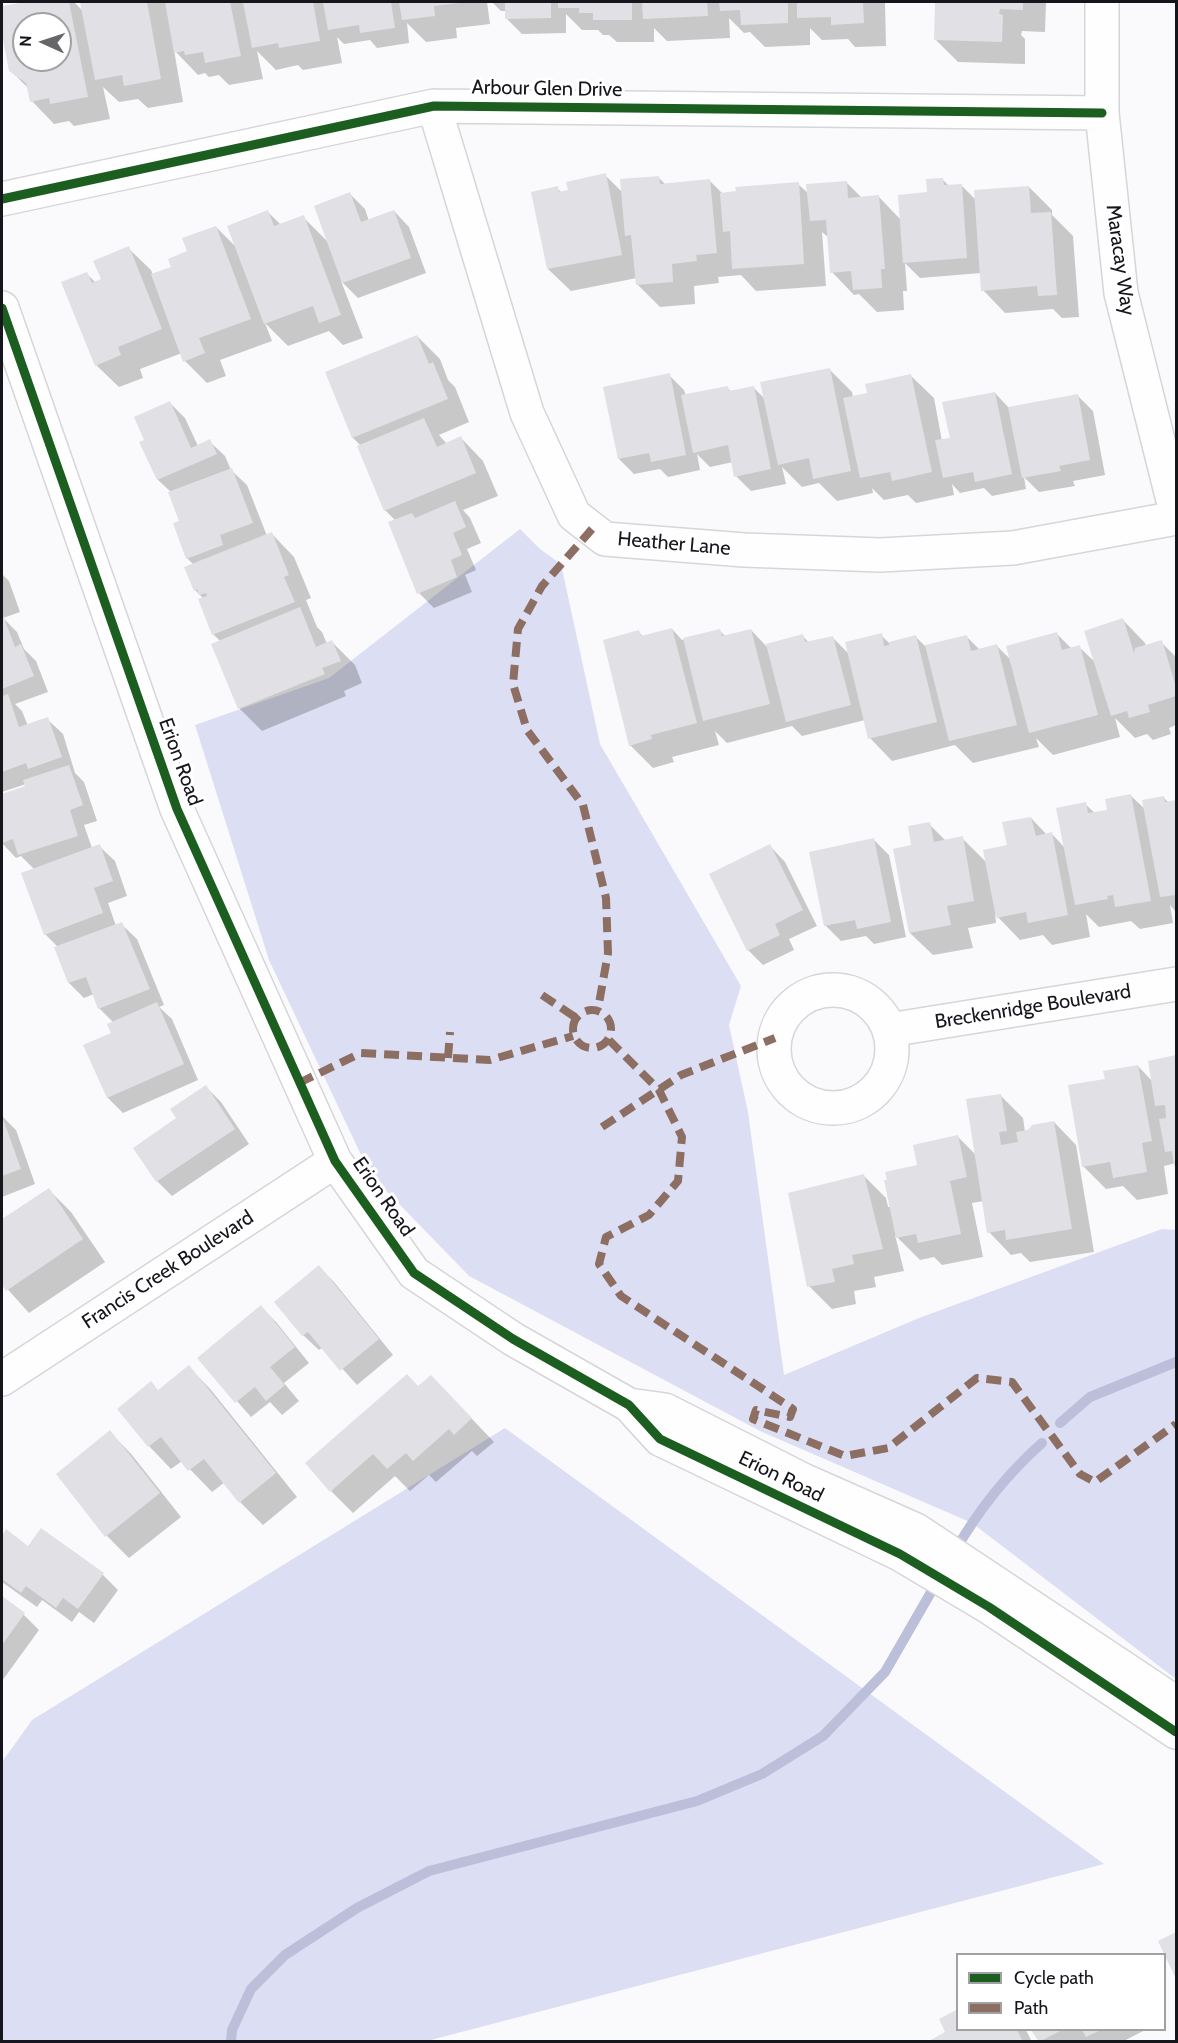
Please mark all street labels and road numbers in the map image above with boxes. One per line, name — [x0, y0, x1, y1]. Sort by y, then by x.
street label: Arbour Glen Drive — [471, 76, 623, 102]
street label: Maracay Way — [1100, 203, 1140, 317]
street label: Heather Lane — [617, 527, 731, 561]
street label: Erion Road — [153, 715, 207, 809]
street label: Breckenridge Boulevard — [933, 980, 1133, 1034]
street label: Erion Road — [347, 1153, 419, 1241]
street label: Francis Creek Boulevard — [78, 1206, 258, 1334]
street label: Erion Road — [735, 1446, 827, 1508]

